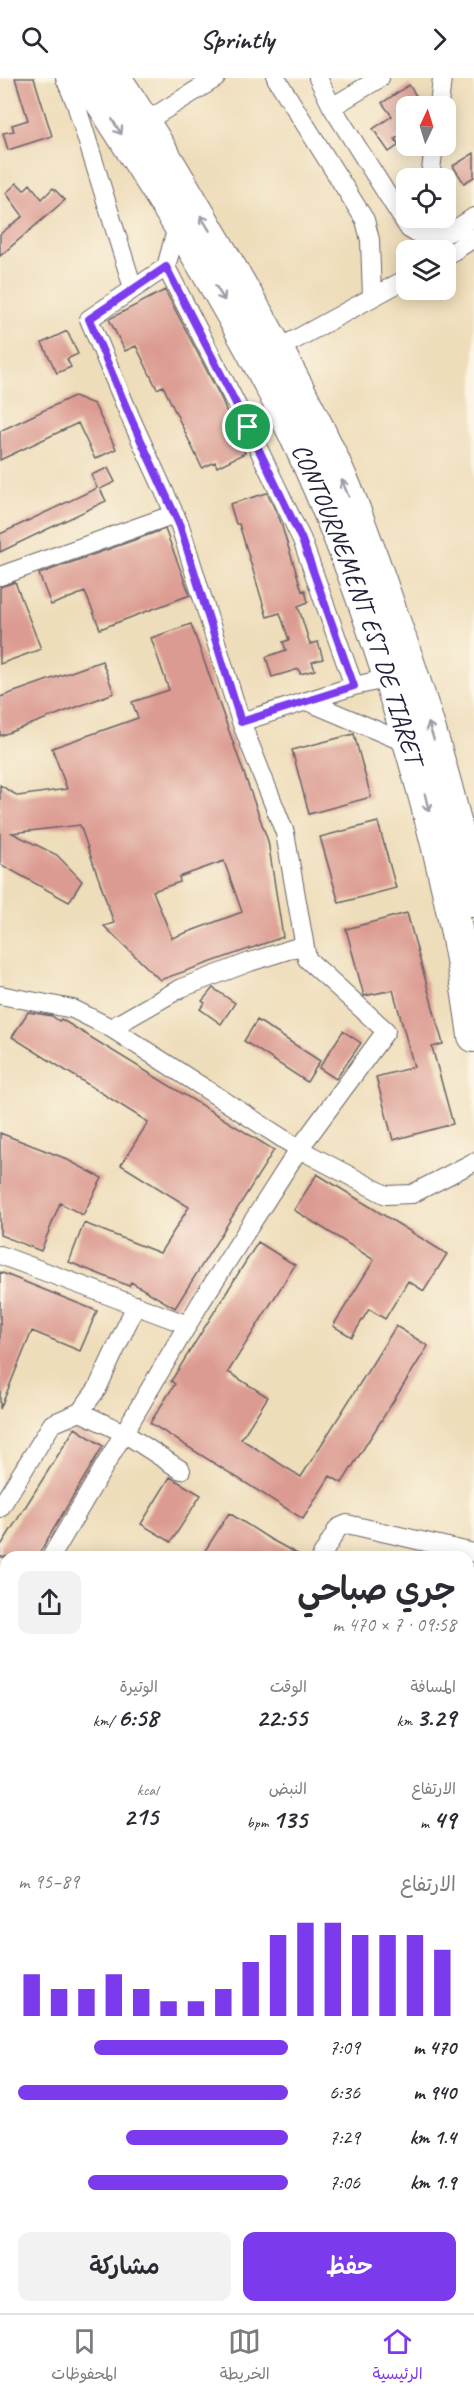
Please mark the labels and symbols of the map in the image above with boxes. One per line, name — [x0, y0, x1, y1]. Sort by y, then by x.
north arrow — [396, 96, 456, 156]
one-way arrow — [112, 118, 124, 135]
one-way arrow — [198, 215, 210, 232]
one-way arrow — [214, 284, 226, 301]
pin — [222, 401, 273, 452]
street label: CONTOURNEMENT EST DE TIARET — [284, 438, 432, 773]
one-way arrow — [339, 479, 350, 498]
one-way arrow — [425, 722, 436, 741]
one-way arrow — [422, 793, 434, 812]

